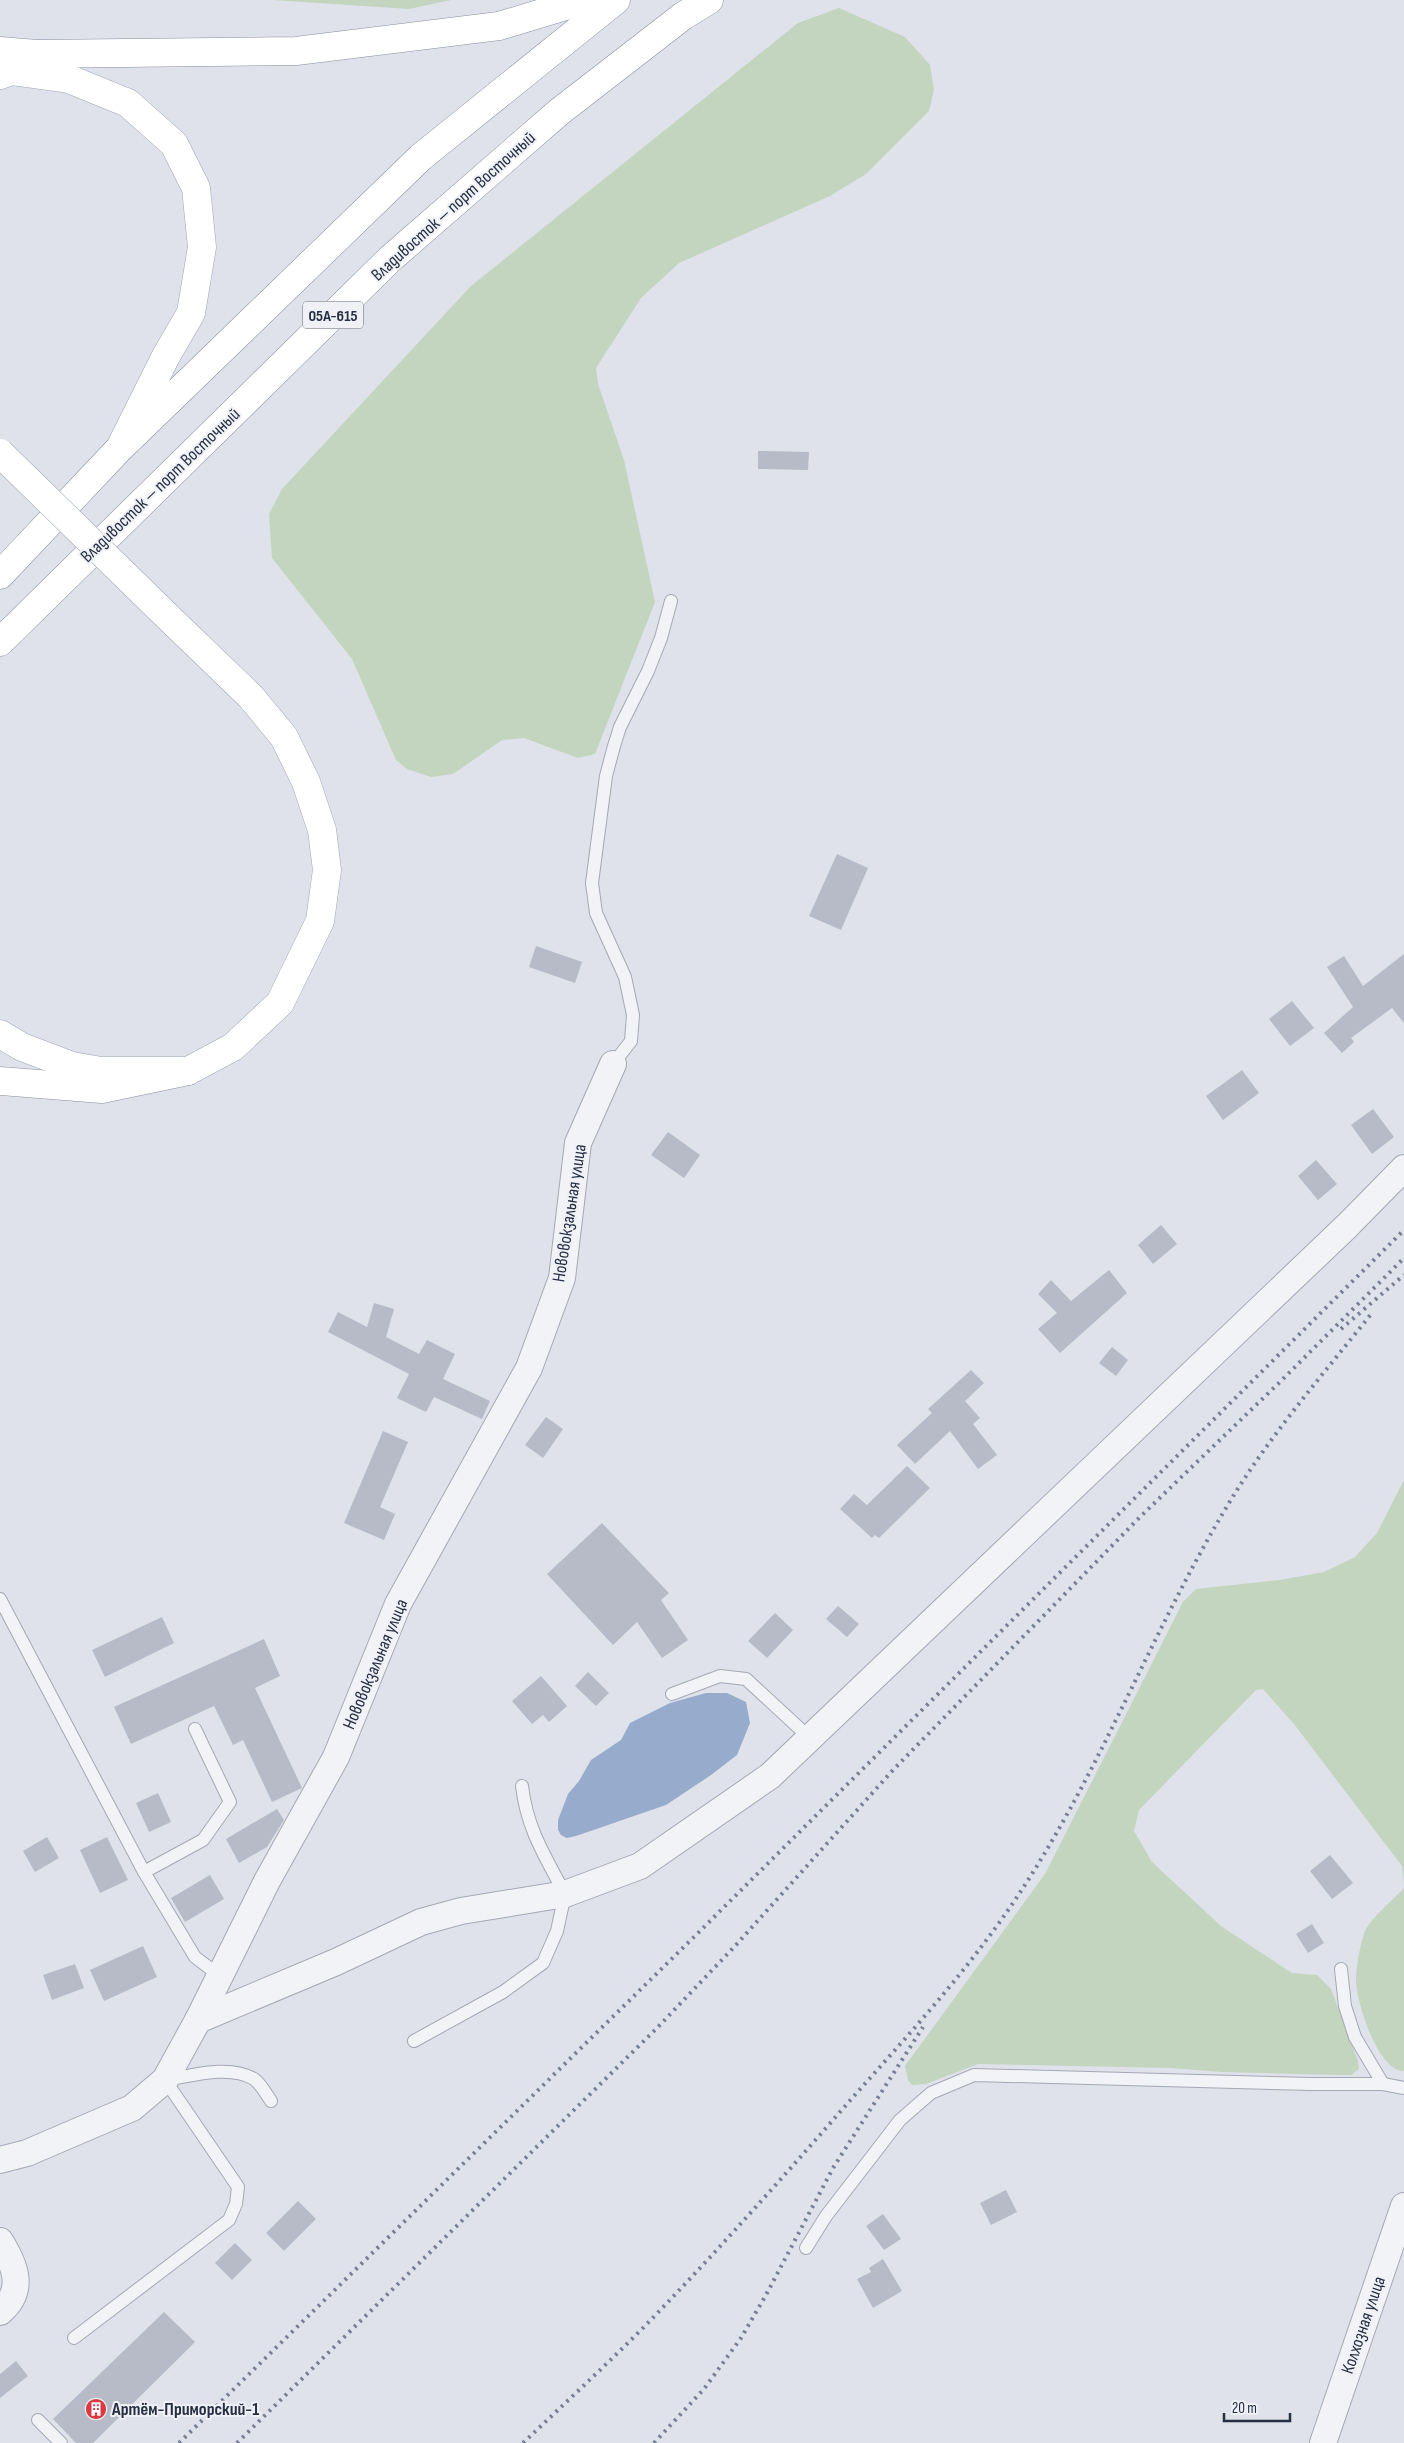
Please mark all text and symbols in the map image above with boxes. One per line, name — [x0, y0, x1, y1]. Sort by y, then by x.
street label: Владивосток — порт Восточный — [367, 127, 540, 286]
road number: 05А-615 — [303, 302, 363, 328]
street label: Владивосток — порт Восточный — [76, 404, 244, 567]
street label: Нововокзальная улица — [548, 1143, 591, 1284]
street label: Нововокзальная улица — [339, 1596, 412, 1732]
street label: Колхозная улица — [1337, 2274, 1390, 2377]
scale bar — [1224, 2390, 1290, 2422]
building icon: Артём-Приморский-1 — [84, 2397, 108, 2421]
place label: Артём-Приморский-1 — [111, 2399, 259, 2420]
text: 20 m — [1232, 2399, 1257, 2418]

